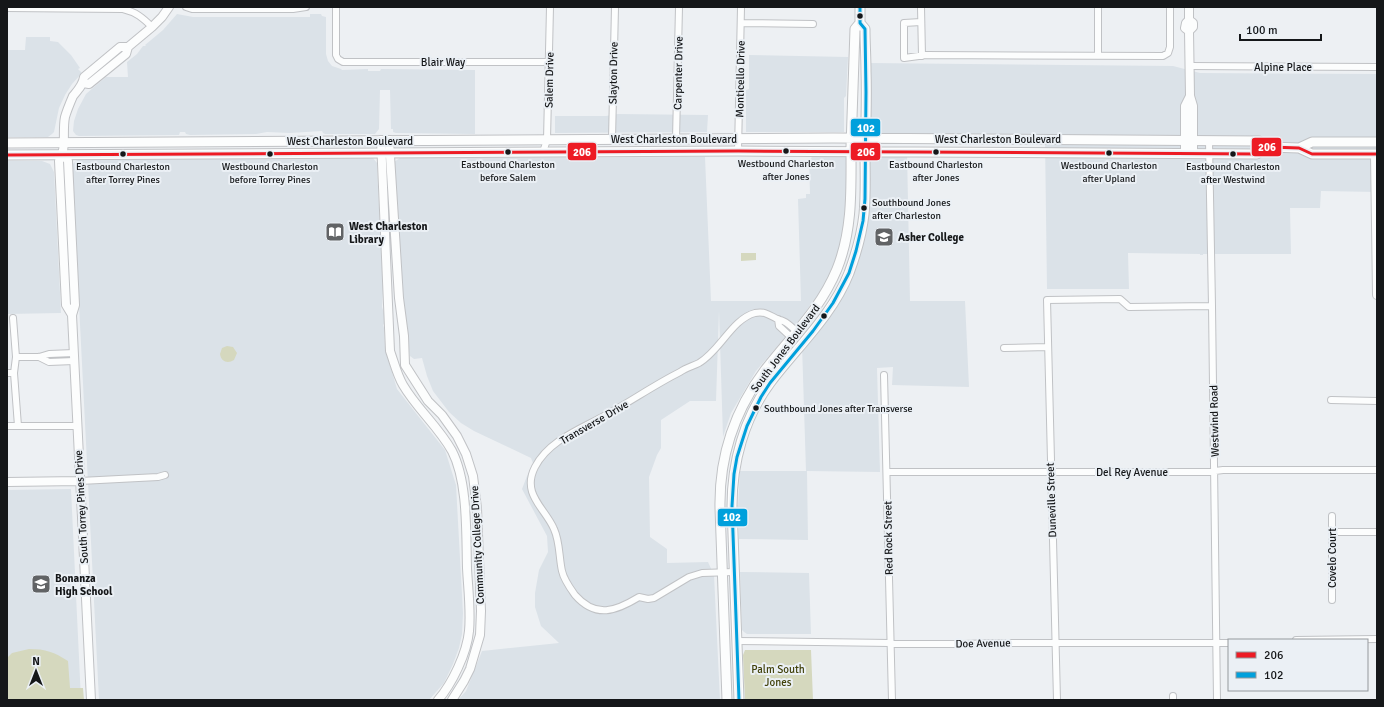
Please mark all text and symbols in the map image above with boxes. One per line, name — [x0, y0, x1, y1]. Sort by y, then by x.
unlabelled marker — [855, 11, 865, 21]
scale bar — [1240, 16, 1321, 42]
text: 100 m — [1246, 23, 1278, 38]
street label: Carpenter Drive — [671, 36, 686, 110]
street label: Monticello Drive — [733, 40, 748, 118]
street label: Slayton Drive — [606, 42, 621, 104]
street label: Salem Drive — [543, 52, 556, 108]
street label: Blair Way — [421, 56, 466, 69]
street label: Alpine Place — [1254, 61, 1312, 74]
line badge: 102 — [850, 118, 881, 137]
text: 102 — [857, 122, 875, 135]
street label: West Charleston Boulevard — [611, 133, 737, 146]
street label: West Charleston Boulevard — [935, 133, 1061, 146]
street label: West Charleston Boulevard — [287, 135, 413, 148]
line badge: 206 — [1251, 137, 1282, 157]
text: 206 — [1258, 141, 1276, 154]
line badge: 206 — [567, 142, 597, 161]
line badge: 206 — [850, 142, 881, 161]
text: 206 — [573, 146, 591, 159]
marker: Westbound Charleston after Jones — [781, 146, 791, 156]
text: 206 — [857, 146, 875, 159]
marker: Eastbound Charleston before Salem — [503, 147, 513, 157]
marker: Eastbound Charleston after Jones — [931, 147, 941, 157]
marker: Westbound Charleston after Upland — [1104, 148, 1114, 158]
marker: Eastbound Charleston after Torrey Pines — [118, 149, 128, 159]
marker: Westbound Charleston before Torrey Pines — [265, 149, 275, 159]
marker: Eastbound Charleston after Westwind — [1228, 149, 1238, 159]
place label: Westbound Charleston after Jones — [738, 158, 834, 183]
place label: Eastbound Charleston before Salem — [461, 159, 555, 184]
place label: Eastbound Charleston after Jones — [889, 159, 983, 184]
place label: Westbound Charleston after Upland — [1061, 160, 1157, 185]
place label: Eastbound Charleston after Torrey Pines — [76, 161, 170, 186]
place label: Westbound Charleston before Torrey Pines — [222, 161, 318, 186]
place label: Eastbound Charleston after Westwind — [1186, 161, 1280, 186]
place label: Southbound Jones after Charleston — [872, 197, 951, 222]
marker: Southbound Jones after Charleston — [859, 203, 869, 213]
place label: West Charleston Library — [349, 220, 428, 246]
library icon: West Charleston Library — [324, 221, 346, 243]
school or university icon: Asher College — [873, 226, 895, 248]
place label: Asher College — [898, 231, 965, 244]
street label: South Jones Boulevard — [748, 302, 823, 395]
unlabelled marker — [819, 311, 829, 321]
street label: Westwind Road — [1207, 385, 1222, 457]
street label: Transverse Drive — [558, 398, 631, 447]
marker: Southbound Jones after Transverse — [751, 403, 761, 413]
place label: Southbound Jones after Transverse — [764, 403, 913, 415]
street label: South Torrey Pines Drive — [72, 450, 91, 564]
street label: Duneville Street — [1044, 462, 1059, 538]
street label: Del Rey Avenue — [1096, 466, 1168, 479]
street label: Community College Drive — [468, 485, 487, 605]
street label: Red Rock Street — [881, 501, 896, 575]
line badge: 102 — [717, 508, 748, 527]
text: 102 — [723, 511, 741, 524]
street label: Covelo Court — [1326, 528, 1339, 588]
place label: Bonanza High School — [55, 572, 113, 598]
school or university icon: Bonanza High School — [30, 573, 52, 595]
street label: Doe Avenue — [955, 637, 1011, 650]
legend — [1228, 639, 1368, 691]
text: 206 — [1264, 648, 1283, 663]
north arrow — [16, 651, 56, 691]
text: N — [32, 655, 40, 668]
park label: Palm South Jones — [751, 663, 805, 689]
text: 102 — [1264, 668, 1283, 683]

